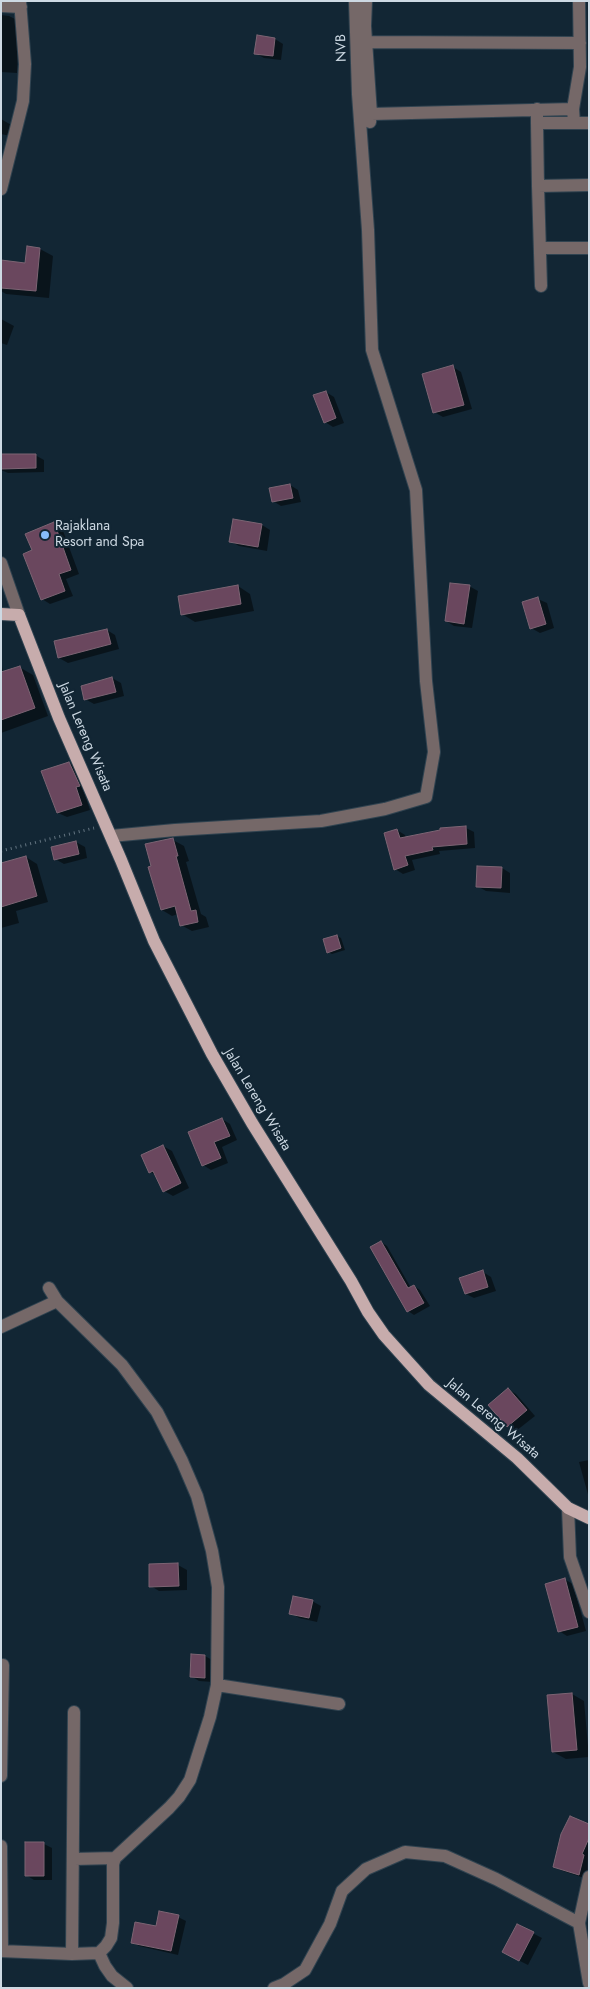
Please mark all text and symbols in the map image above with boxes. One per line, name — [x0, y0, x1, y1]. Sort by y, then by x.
street label: NVB — [333, 34, 351, 62]
place label: Rajaklana Resort and Spa — [55, 519, 144, 552]
marker: Rajaklana Resort and Spa — [39, 529, 51, 541]
street label: Jalan Lereng Wisata — [55, 680, 115, 794]
street label: Jalan Lereng Wisata — [220, 1046, 294, 1154]
street label: Jalan Lereng Wisata — [443, 1375, 543, 1463]

